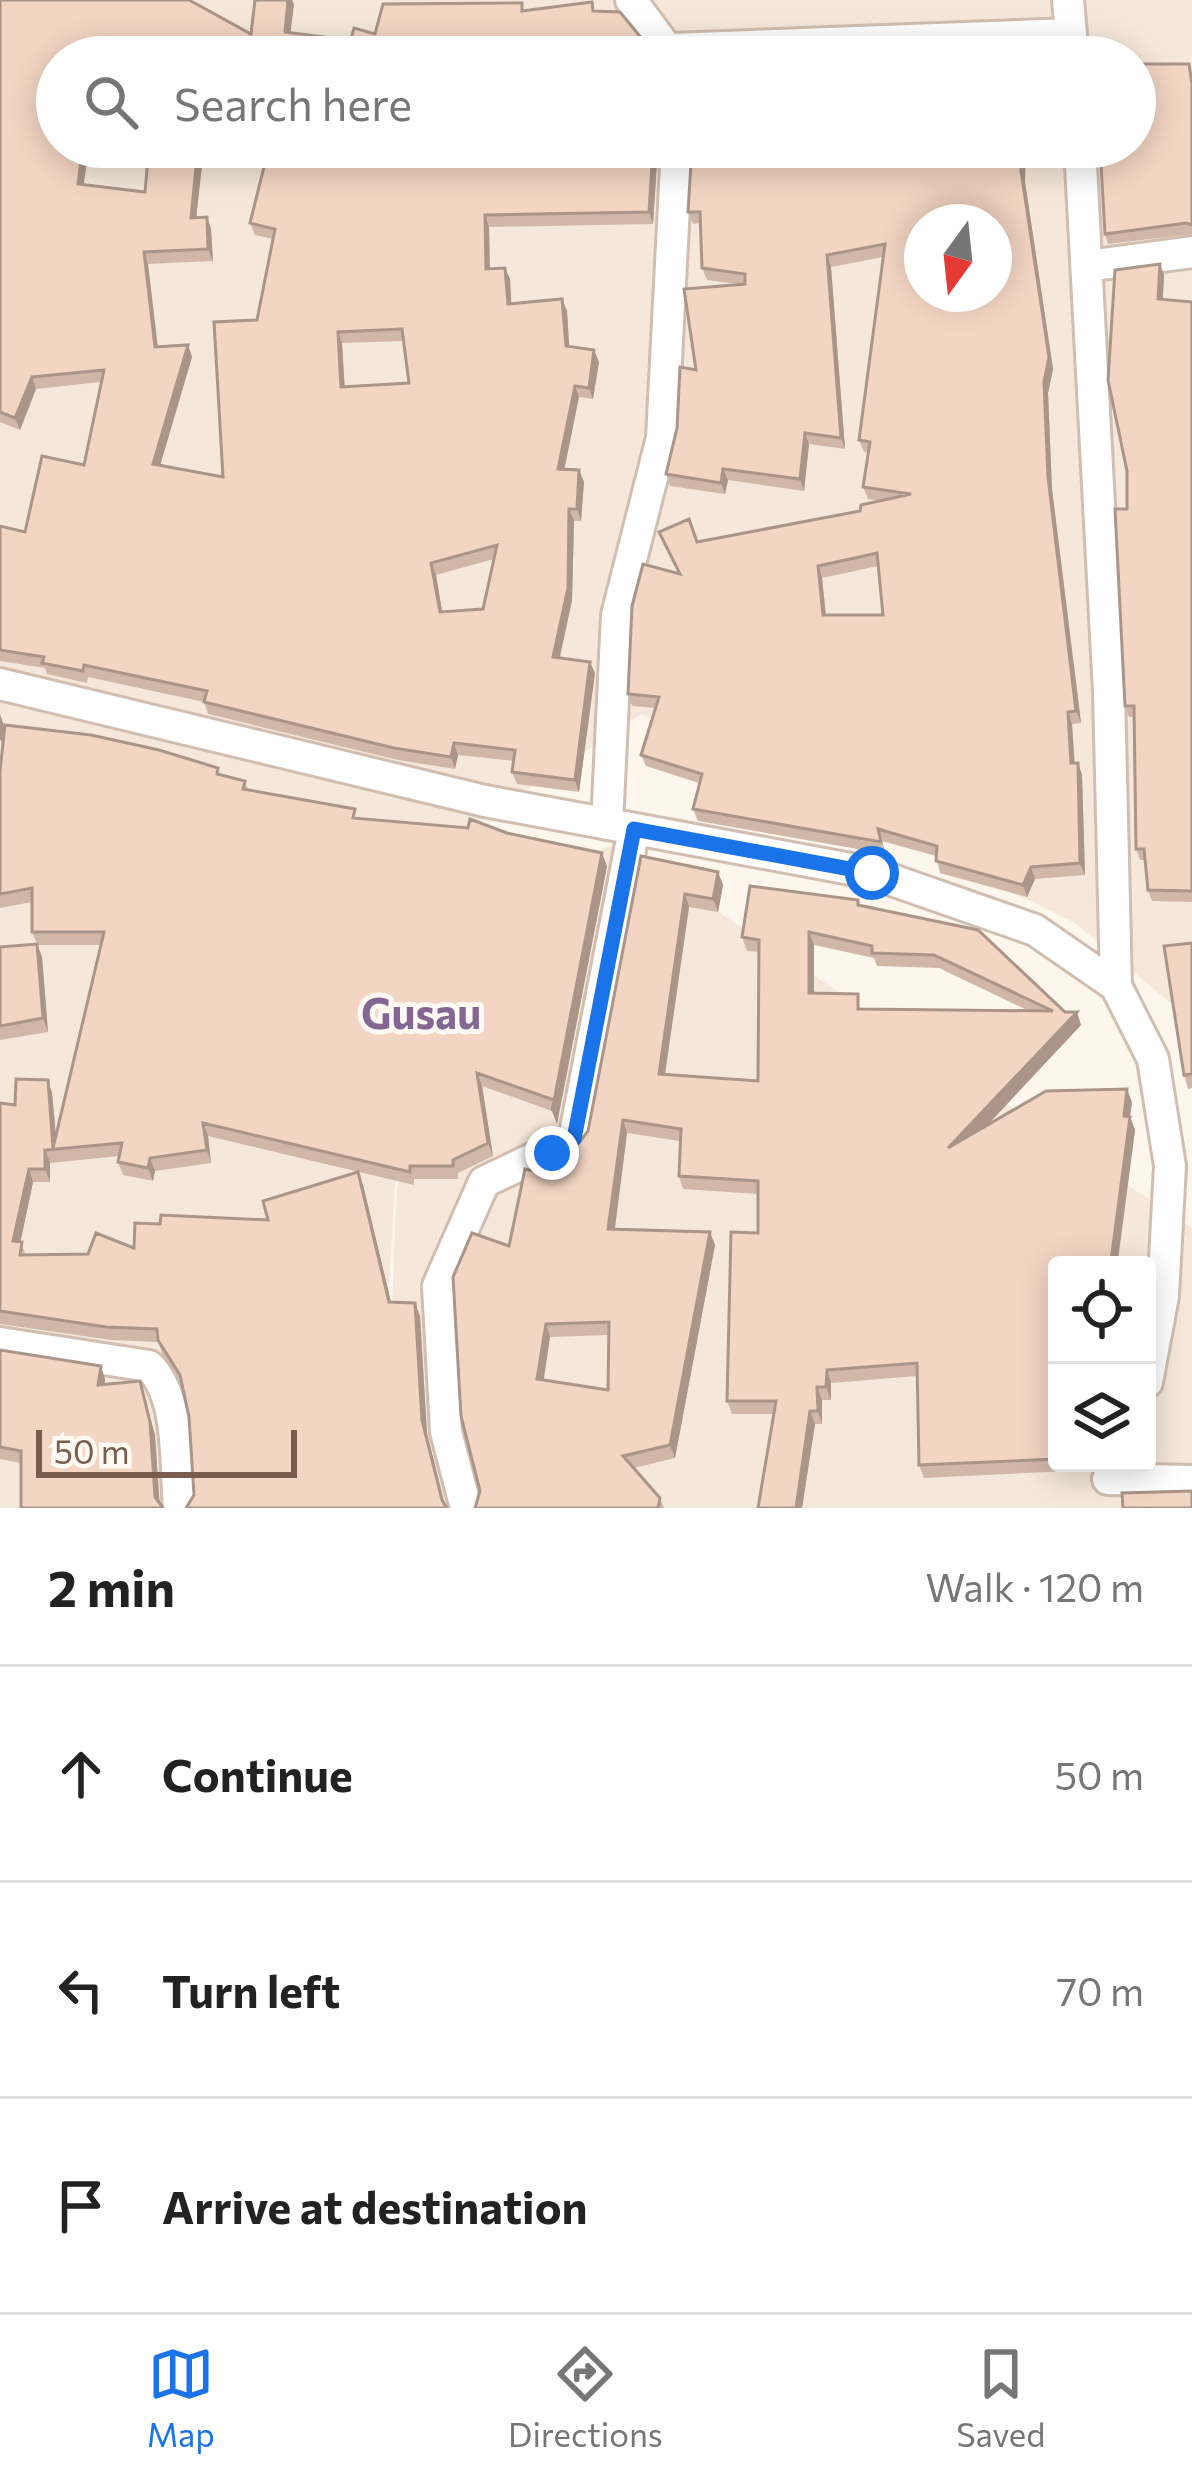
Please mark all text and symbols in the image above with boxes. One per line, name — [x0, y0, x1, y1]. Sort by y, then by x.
search box — [36, 36, 1156, 168]
icon: search — [78, 69, 144, 135]
text: Search here — [174, 75, 412, 130]
north arrow — [904, 204, 1012, 312]
route start — [845, 846, 899, 900]
district label: Gusau — [361, 986, 481, 1038]
route end — [525, 1126, 579, 1180]
map controls — [1048, 1256, 1156, 1472]
button: locate — [1048, 1256, 1156, 1364]
button: layers — [1048, 1364, 1156, 1472]
scale bar — [36, 1424, 297, 1477]
text: 50 m — [54, 1430, 130, 1471]
text: 2 min — [48, 1555, 175, 1618]
text: Walk · 120 m — [926, 1562, 1144, 1610]
icon: ahead — [48, 1741, 114, 1807]
text: Continue — [162, 1746, 353, 1801]
text: 50 m — [1055, 1750, 1144, 1798]
icon: left — [48, 1957, 114, 2023]
text: Turn left — [162, 1962, 340, 2017]
text: 70 m — [1057, 1966, 1144, 2014]
icon: arrive — [48, 2173, 114, 2239]
text: Arrive at destination — [162, 2178, 588, 2233]
tab: Map — [147, 2341, 215, 2454]
tab: Directions — [508, 2341, 663, 2454]
tab: Saved — [956, 2341, 1045, 2454]

